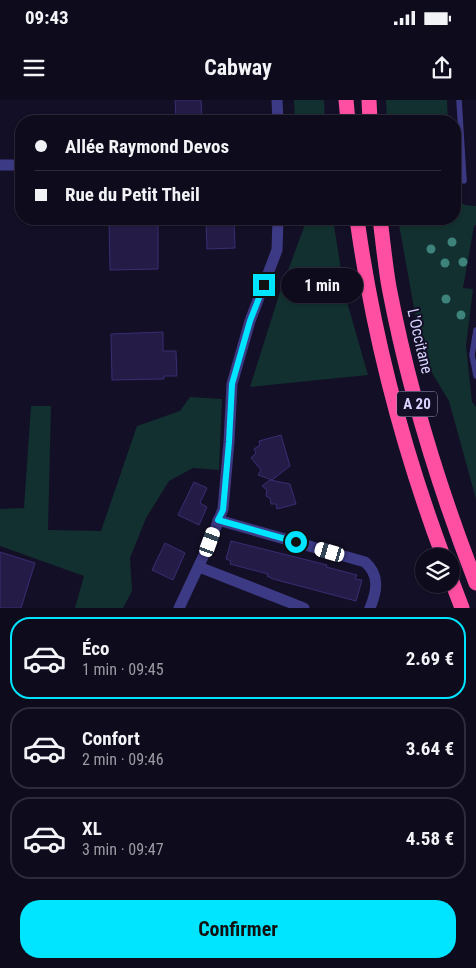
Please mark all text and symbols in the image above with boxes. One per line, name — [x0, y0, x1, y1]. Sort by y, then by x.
text: 09:43 — [25, 6, 69, 29]
icon: menu — [20, 54, 48, 82]
icon: share — [428, 54, 456, 82]
text: Cabway — [204, 55, 272, 80]
text: Allée Raymond Devos — [65, 135, 229, 158]
text: Rue du Petit Theil — [65, 183, 200, 206]
callout: 1 min — [282, 268, 364, 302]
route end — [253, 274, 275, 296]
text: 1 min — [304, 276, 340, 295]
street label: L'Occitane — [403, 307, 437, 375]
road number: A 20 — [397, 392, 437, 416]
car — [197, 525, 222, 559]
route start — [285, 531, 307, 553]
car — [313, 541, 346, 563]
map controls — [415, 548, 460, 593]
button: layers — [415, 548, 460, 593]
icon: car — [22, 636, 67, 681]
text: Éco — [82, 637, 109, 660]
text: 2.69 € — [406, 647, 454, 670]
text: 1 min · 09:45 — [82, 660, 164, 679]
icon: car — [22, 726, 67, 771]
text: Confort — [82, 727, 140, 750]
text: 3.64 € — [406, 737, 454, 760]
text: 2 min · 09:46 — [82, 750, 164, 769]
icon: car — [22, 816, 67, 861]
text: XL — [82, 817, 102, 840]
text: 4.58 € — [406, 827, 454, 850]
text: 3 min · 09:47 — [82, 840, 164, 859]
button: Confirmer — [20, 900, 456, 958]

